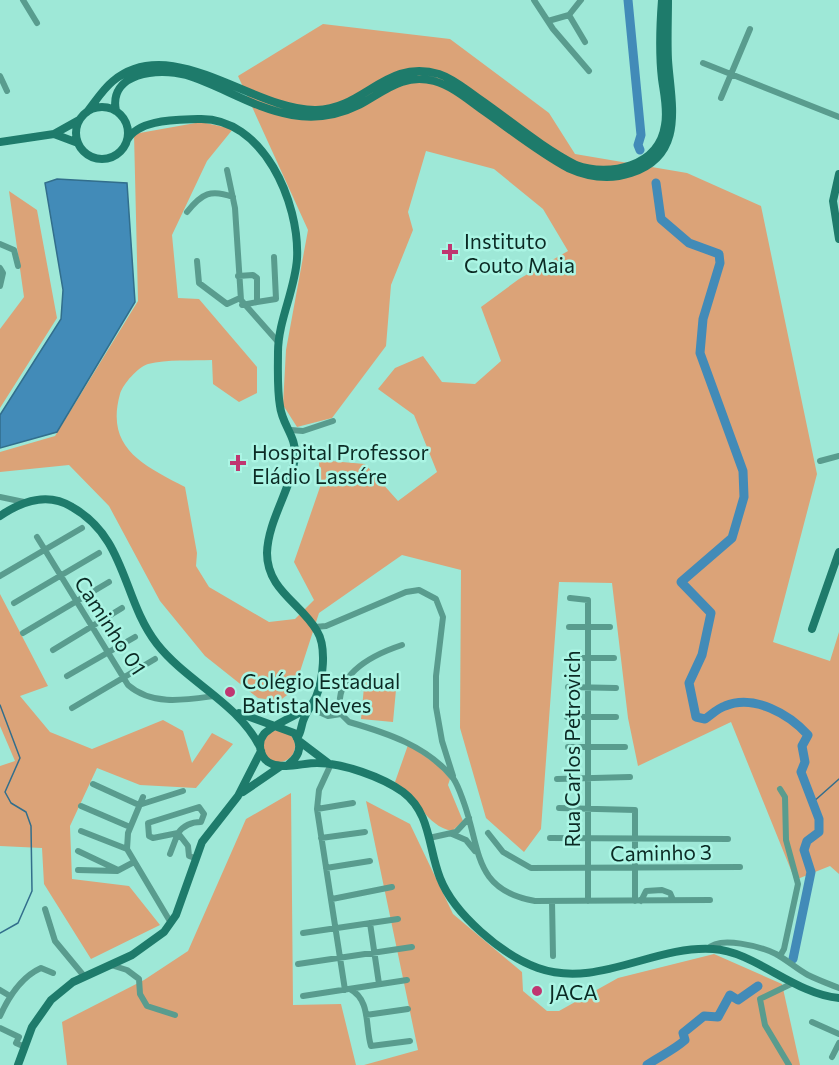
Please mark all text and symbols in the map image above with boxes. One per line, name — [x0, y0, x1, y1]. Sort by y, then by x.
place label: Instituto Couto Maia — [464, 228, 575, 277]
marker: Instituto Couto Maia — [441, 243, 459, 261]
place label: Hospital Professor Eládio Lassére — [252, 439, 429, 488]
marker: Hospital Professor Eládio Lassére — [229, 454, 247, 472]
street label: Caminho 01 — [70, 571, 152, 679]
street label: Rua Carlos Petrovich — [559, 651, 584, 847]
place label: Colégio Estadual Batista Neves — [242, 668, 400, 717]
marker: Colégio Estadual Batista Neves — [223, 685, 237, 699]
street label: Caminho 3 — [610, 839, 712, 865]
place label: JACA — [549, 979, 598, 1004]
marker: JACA — [530, 984, 544, 998]

